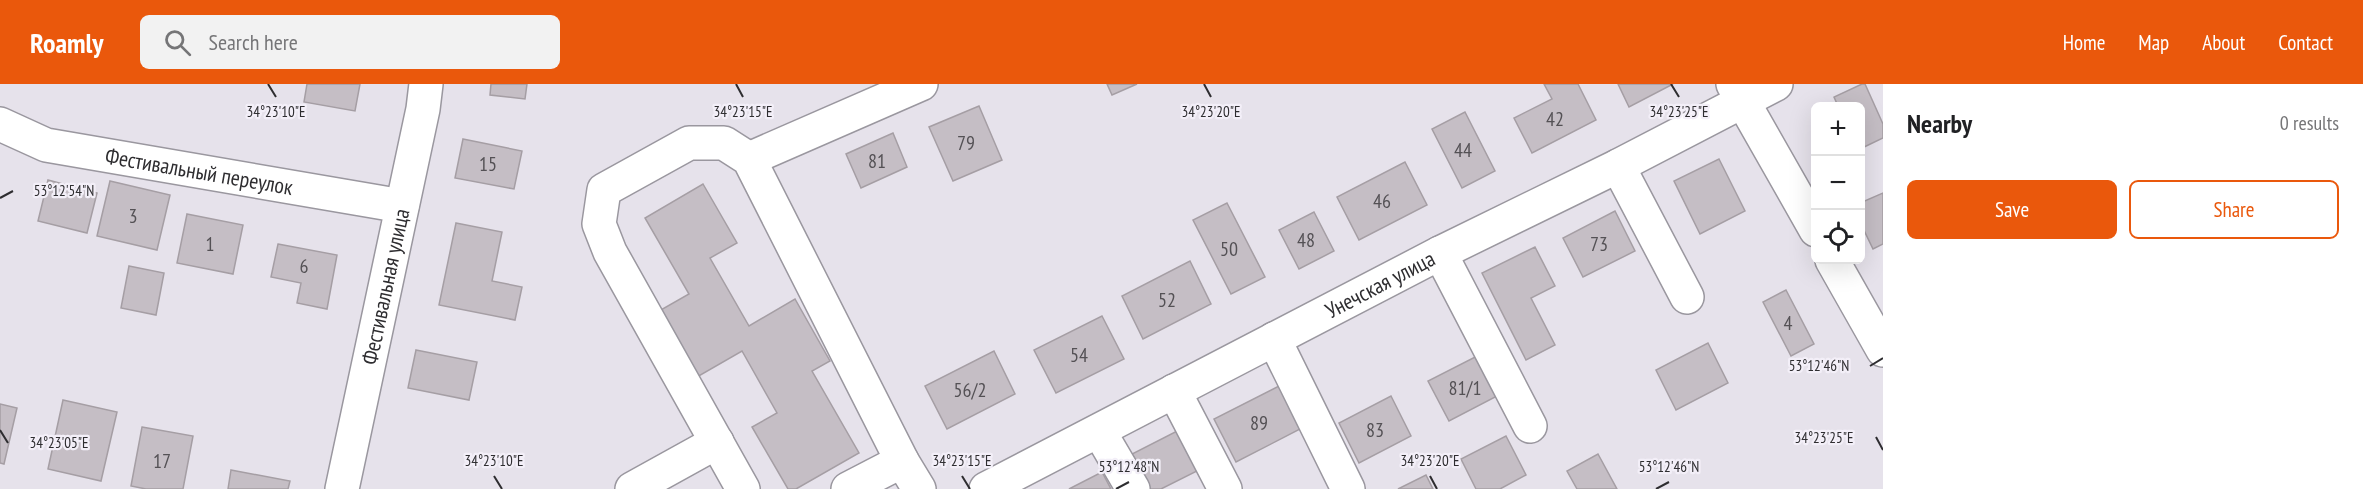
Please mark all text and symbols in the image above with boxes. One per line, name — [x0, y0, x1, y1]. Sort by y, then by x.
search box — [140, 15, 560, 69]
text: Roamly — [30, 24, 104, 61]
icon: search — [161, 26, 194, 59]
text: Search here — [209, 28, 298, 56]
text: Home — [2063, 29, 2105, 56]
text: Map — [2138, 29, 2169, 56]
text: About — [2202, 29, 2245, 56]
text: Contact — [2278, 29, 2333, 56]
text: 34°23'10"E — [246, 102, 306, 121]
text: 34°23'15"E — [713, 102, 773, 121]
text: 34°23'20"E — [1181, 102, 1241, 121]
text: 34°23'25"E — [1649, 102, 1709, 121]
map controls — [1811, 102, 1865, 264]
button: + — [1811, 102, 1865, 156]
house number: 42 — [1546, 106, 1564, 132]
text: Nearby — [1907, 107, 1972, 140]
text: 0 results — [2280, 110, 2339, 136]
house number: 79 — [957, 130, 975, 156]
house number: 44 — [1454, 137, 1472, 163]
street label: Фестивальный переулок — [103, 141, 296, 201]
house number: 81 — [868, 148, 886, 174]
house number: 15 — [479, 151, 497, 177]
button: − — [1811, 156, 1865, 210]
button: Save — [1907, 180, 2117, 239]
button: Share — [2129, 180, 2339, 239]
text: 53°12'54"N — [34, 181, 94, 200]
house number: 46 — [1373, 188, 1391, 214]
house number: 3 — [129, 203, 138, 229]
street label: Фестивальная улица — [355, 206, 415, 367]
button: locate — [1811, 210, 1865, 264]
house number: 48 — [1297, 227, 1315, 253]
house number: 1 — [206, 231, 215, 257]
house number: 73 — [1590, 231, 1608, 257]
house number: 50 — [1220, 236, 1238, 262]
street label: Унечская улица — [1320, 244, 1440, 324]
house number: 6 — [300, 253, 309, 279]
house number: 52 — [1158, 287, 1176, 313]
house number: 4 — [1784, 310, 1793, 336]
house number: 54 — [1070, 342, 1088, 368]
text: 53°12'46"N — [1789, 356, 1849, 375]
house number: 81/1 — [1449, 375, 1481, 401]
house number: 56/2 — [954, 377, 986, 403]
house number: 89 — [1250, 410, 1268, 436]
house number: 83 — [1366, 417, 1384, 443]
text: 34°23'25"E — [1794, 428, 1854, 447]
text: 34°23'05"E — [29, 433, 89, 452]
house number: 17 — [153, 448, 171, 474]
text: 34°23'10"E — [464, 451, 524, 470]
text: 34°23'15"E — [932, 451, 992, 470]
text: 34°23'20"E — [1400, 451, 1460, 470]
text: 53°12'48"N — [1099, 457, 1159, 476]
text: 53°12'46"N — [1639, 457, 1699, 476]

